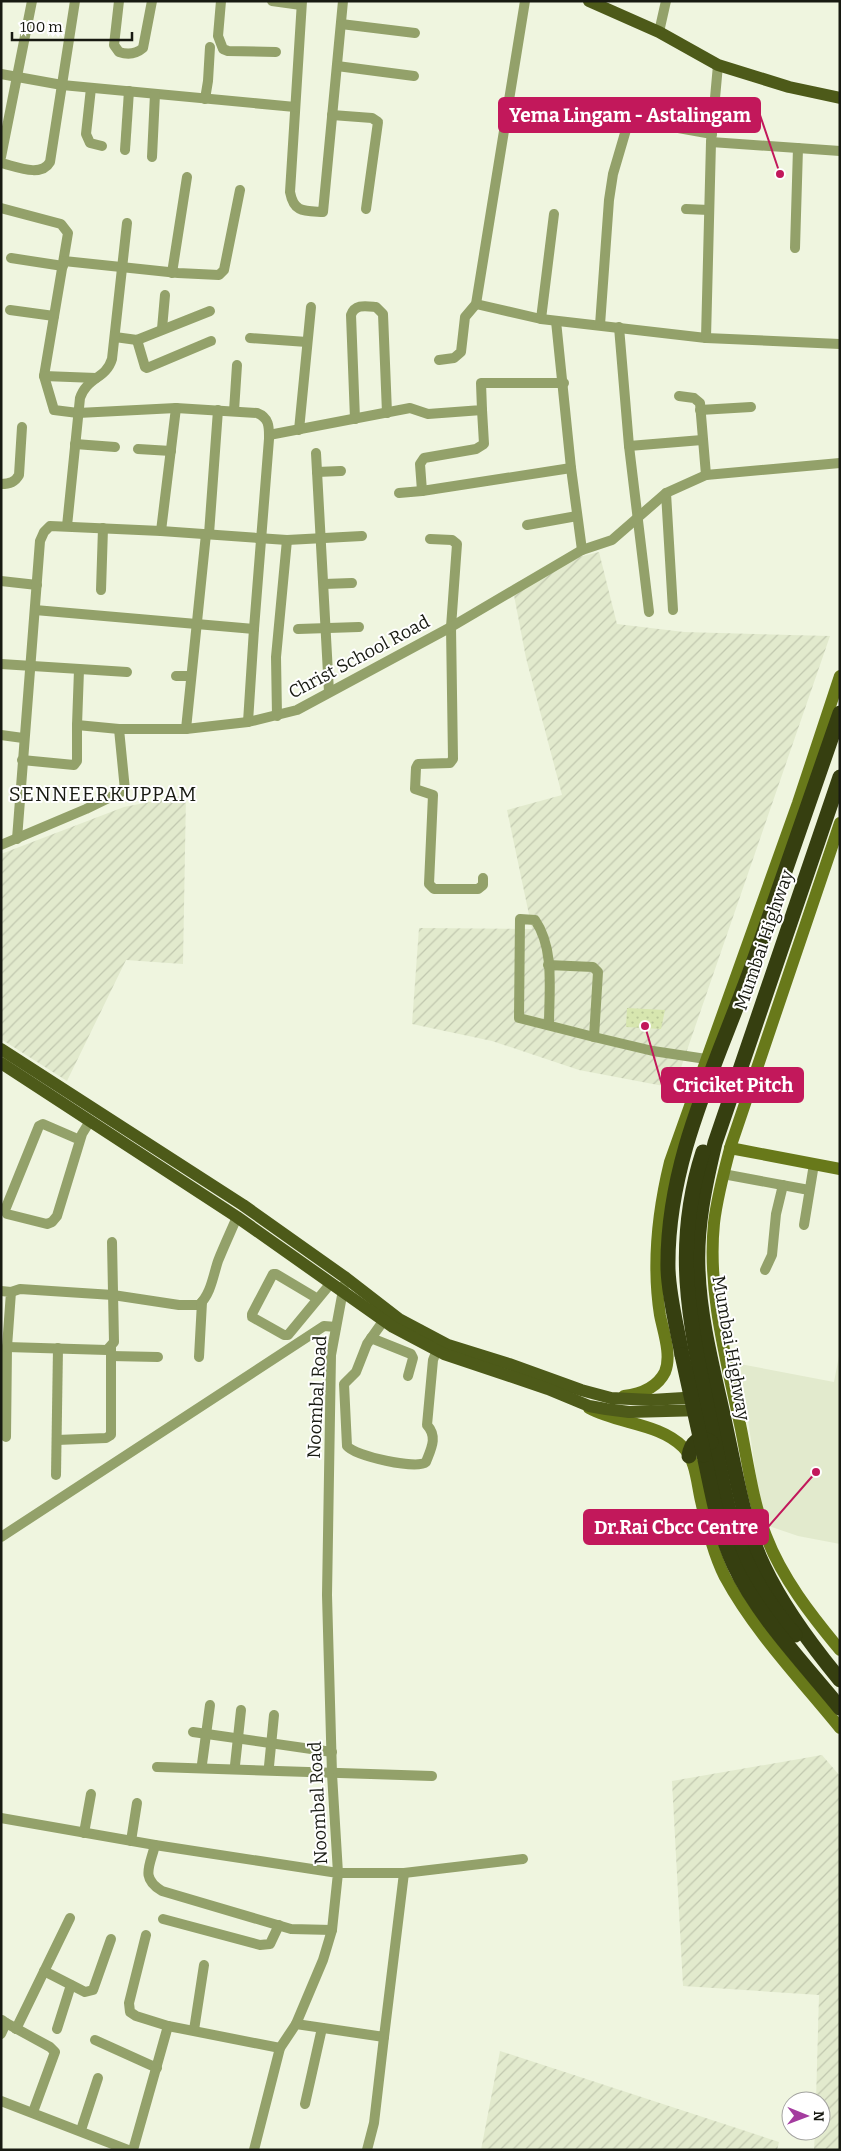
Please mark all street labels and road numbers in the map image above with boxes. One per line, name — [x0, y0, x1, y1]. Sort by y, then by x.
street label: Christ School Road — [285, 610, 434, 703]
street label: Mumbai Highway — [730, 867, 798, 1013]
street label: Mumbai Highway — [707, 1274, 755, 1423]
street label: Noombal Road — [303, 1335, 331, 1459]
street label: Noombal Road — [304, 1741, 332, 1865]

